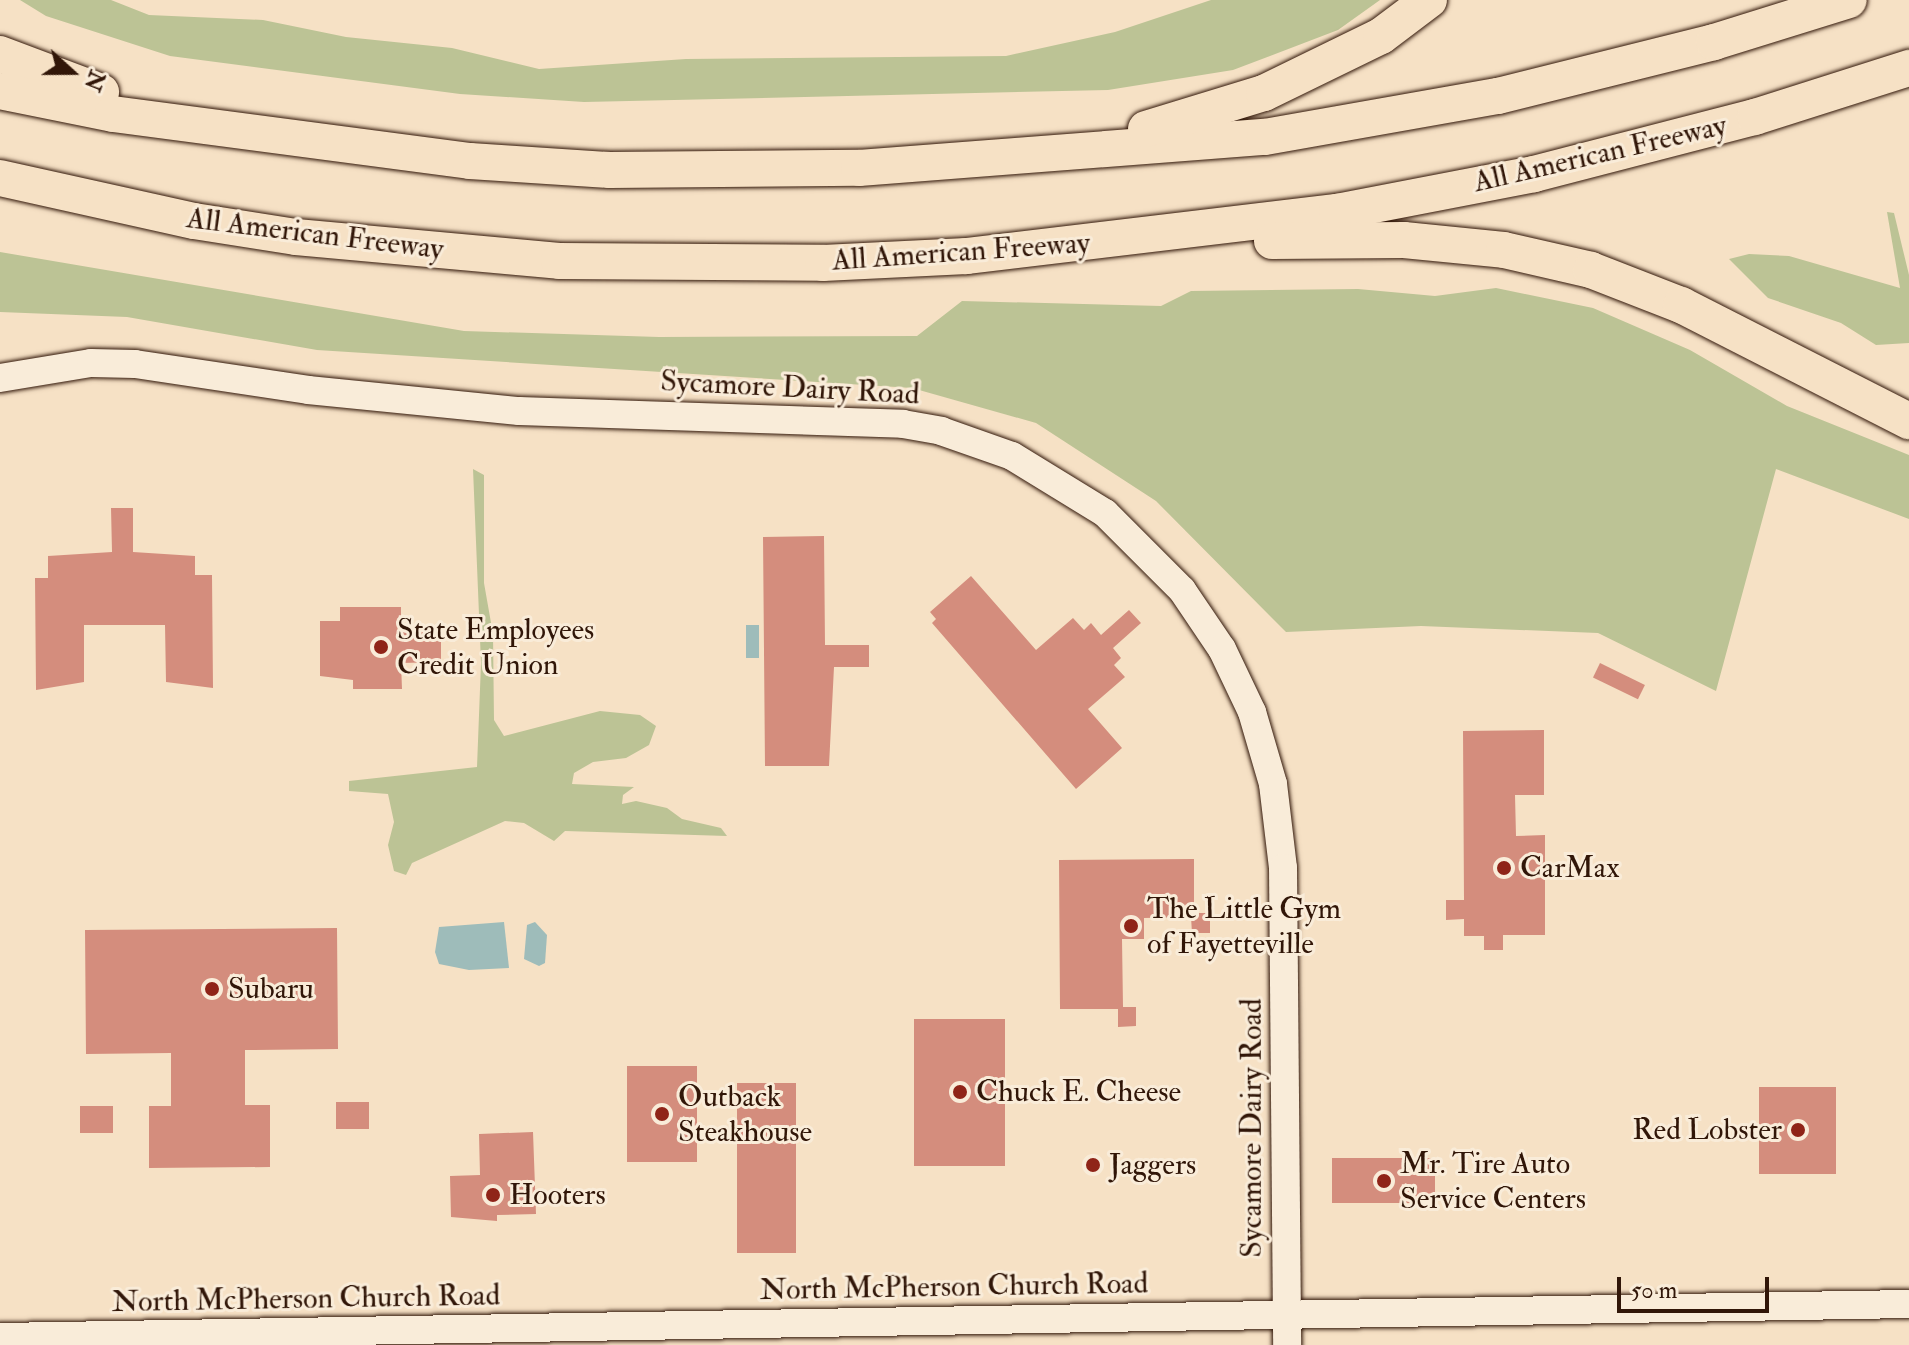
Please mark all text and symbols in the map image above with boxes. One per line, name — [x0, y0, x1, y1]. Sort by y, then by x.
north arrow — [32, 32, 112, 112]
text: N — [78, 66, 111, 95]
street label: All American Freeway — [1470, 107, 1730, 201]
street label: All American Freeway — [184, 200, 446, 268]
street label: All American Freeway — [831, 225, 1091, 279]
street label: Sycamore Dairy Road — [659, 363, 921, 413]
place label: State Employees Credit Union — [397, 612, 594, 682]
marker: State Employees Credit Union — [372, 638, 390, 656]
place label: CarMax — [1520, 850, 1620, 886]
marker: CarMax — [1495, 859, 1513, 877]
place label: The Little Gym of Fayetteville — [1147, 891, 1341, 962]
marker: The Little Gym of Fayetteville — [1122, 917, 1140, 935]
place label: Subaru — [228, 971, 314, 1007]
marker: Subaru — [203, 980, 221, 998]
street label: Sycamore Dairy Road — [1234, 998, 1270, 1258]
place label: Chuck E. Cheese — [976, 1074, 1181, 1110]
place label: Outback Steakhouse — [678, 1079, 812, 1150]
marker: Chuck E. Cheese — [951, 1083, 969, 1101]
marker: Outback Steakhouse — [653, 1105, 671, 1123]
place label: Red Lobster — [1632, 1112, 1782, 1148]
marker: Red Lobster — [1789, 1121, 1807, 1139]
place label: Mr. Tire Auto Service Centers — [1400, 1146, 1586, 1216]
place label: Jaggers — [1109, 1147, 1196, 1183]
marker: Jaggers — [1084, 1156, 1102, 1174]
marker: Mr. Tire Auto Service Centers — [1375, 1172, 1393, 1190]
place label: Hooters — [509, 1177, 606, 1213]
marker: Hooters — [484, 1186, 502, 1204]
scale bar — [1621, 1261, 1773, 1311]
street label: North McPherson Church Road — [760, 1266, 1148, 1308]
text: 50 m — [1631, 1275, 1677, 1306]
street label: North McPherson Church Road — [112, 1278, 500, 1320]

